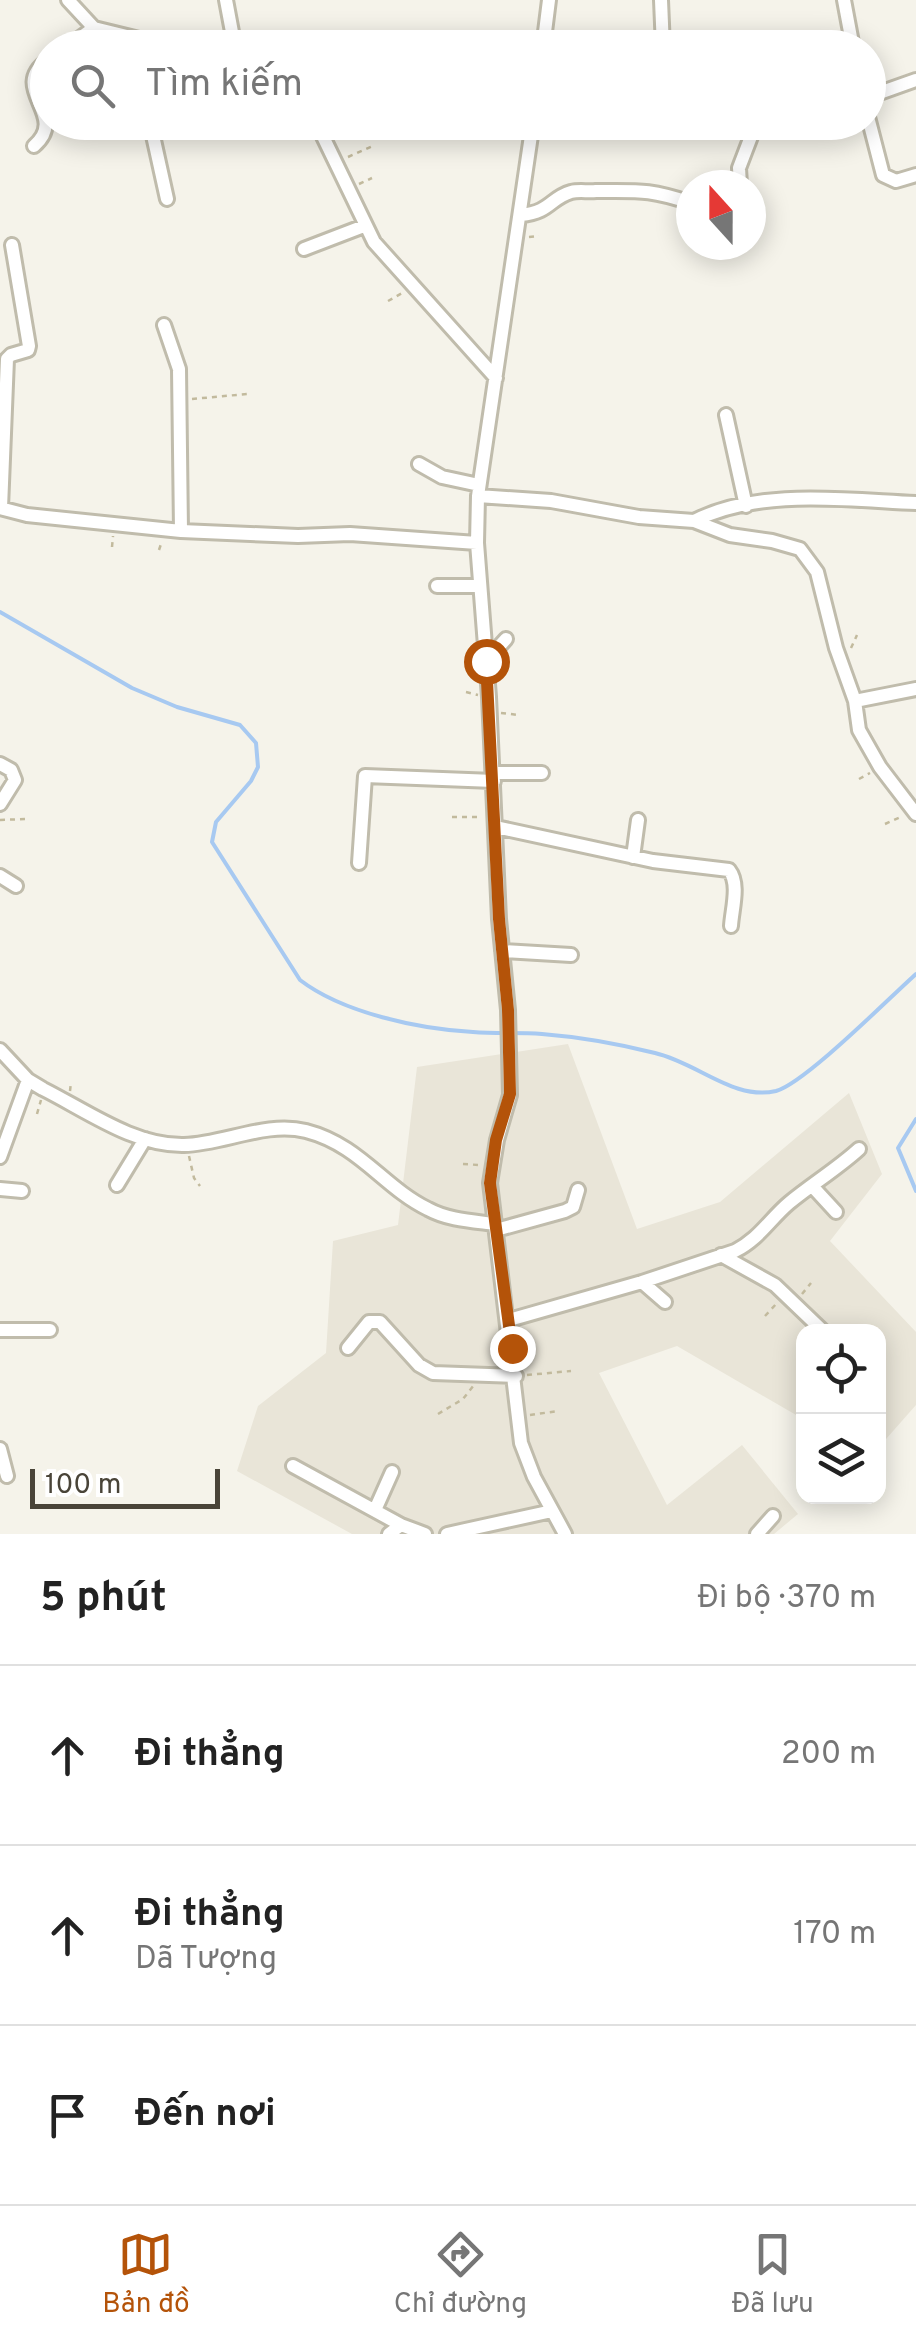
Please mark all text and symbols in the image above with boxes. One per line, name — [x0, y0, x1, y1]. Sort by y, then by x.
search box — [30, 30, 886, 140]
icon: search — [65, 58, 120, 113]
text: Tìm kiếm — [145, 61, 303, 110]
north arrow — [676, 170, 766, 260]
route start — [464, 639, 510, 685]
map controls — [796, 1324, 886, 1504]
button: locate — [796, 1324, 886, 1414]
route end — [490, 1326, 536, 1372]
button: layers — [796, 1414, 886, 1504]
scale bar — [30, 1464, 220, 1508]
text: 100 m — [45, 1468, 121, 1504]
text: 5 phút — [40, 1573, 167, 1626]
text: Đi bộ · 370 m — [697, 1579, 876, 1619]
icon: ahead — [40, 1728, 95, 1783]
text: Đi thẳng — [135, 1731, 285, 1780]
text: 200 m — [781, 1735, 876, 1775]
text: Đi thẳng — [135, 1891, 285, 1940]
icon: ahead — [40, 1908, 95, 1963]
text: 170 m — [793, 1915, 876, 1955]
text: Dã Tượng — [135, 1940, 277, 1980]
icon: arrive — [40, 2088, 95, 2143]
text: Đến nơi — [135, 2091, 276, 2140]
tab: Bản đồ — [102, 2227, 190, 2323]
tab: Chỉ đường — [394, 2227, 527, 2323]
tab: Đã lưu — [731, 2227, 814, 2323]

